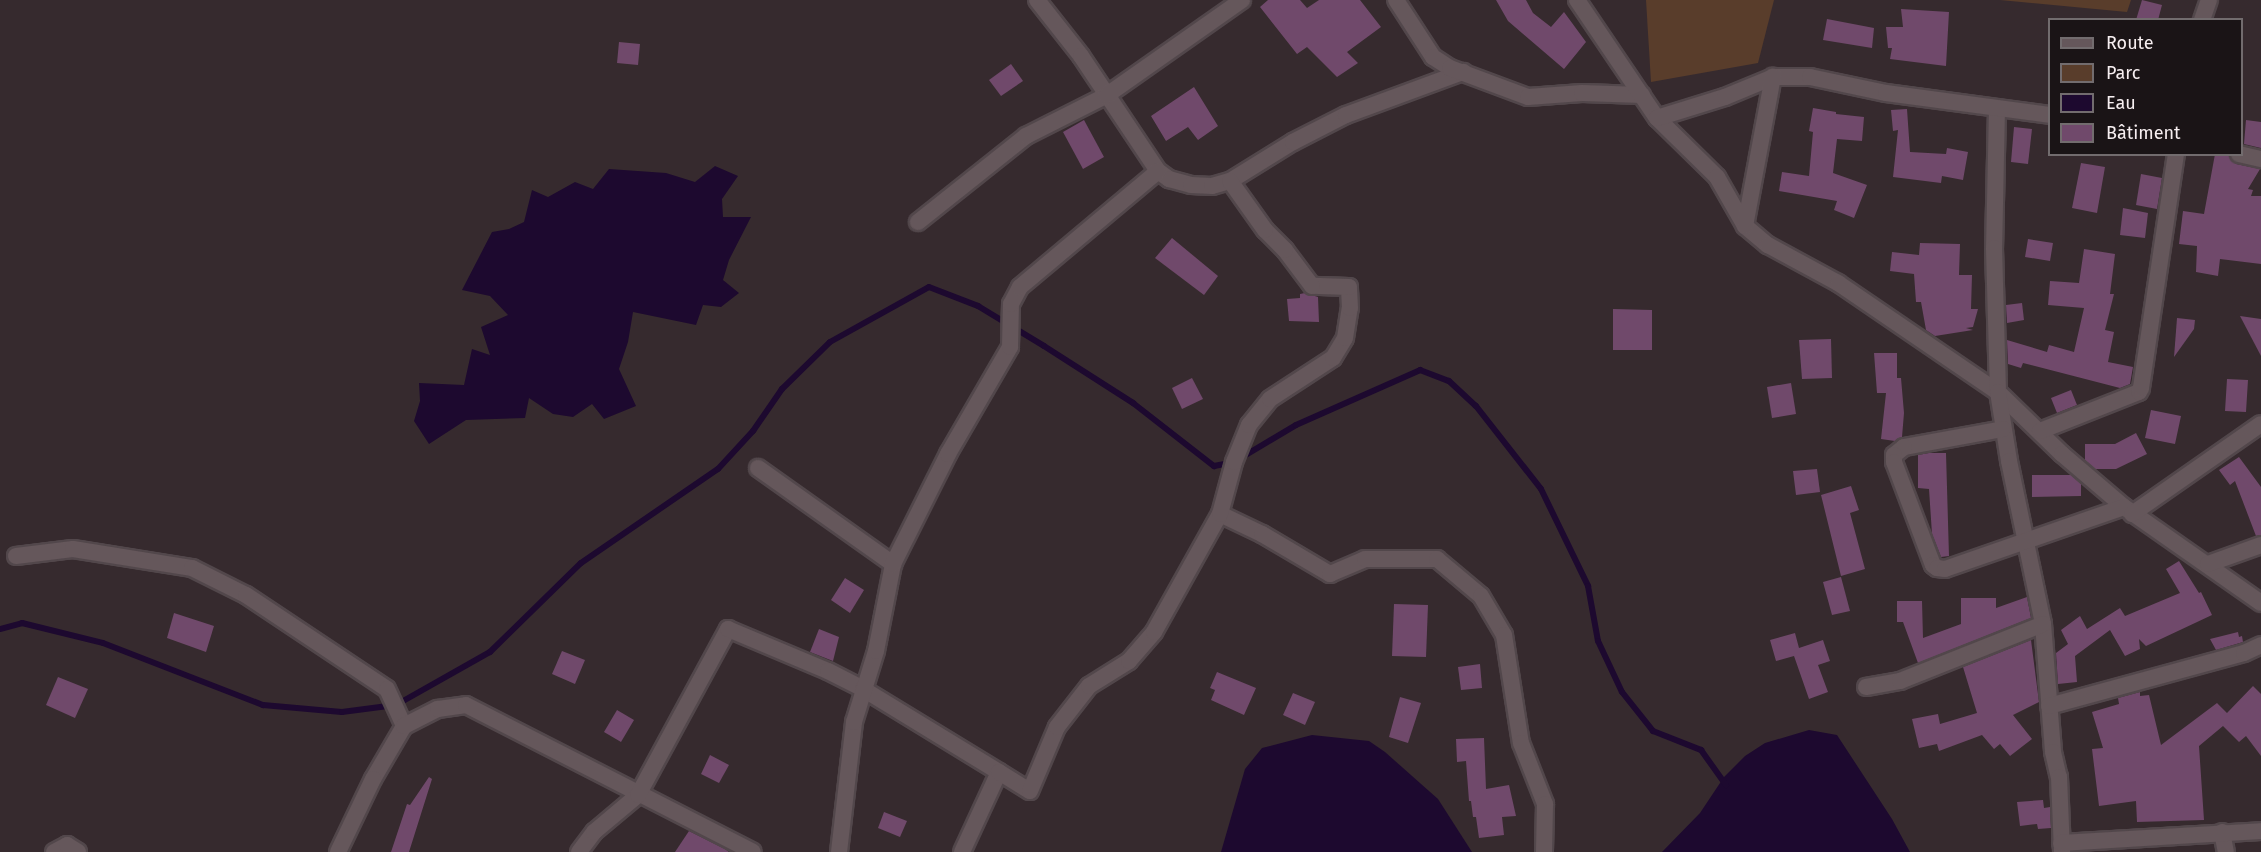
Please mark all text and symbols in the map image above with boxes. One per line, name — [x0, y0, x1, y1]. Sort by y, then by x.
legend — [2048, 18, 2243, 156]
text: Route — [2106, 32, 2154, 54]
text: Parc — [2106, 62, 2140, 84]
text: Eau — [2106, 92, 2136, 114]
text: Bâtiment — [2106, 122, 2181, 144]

